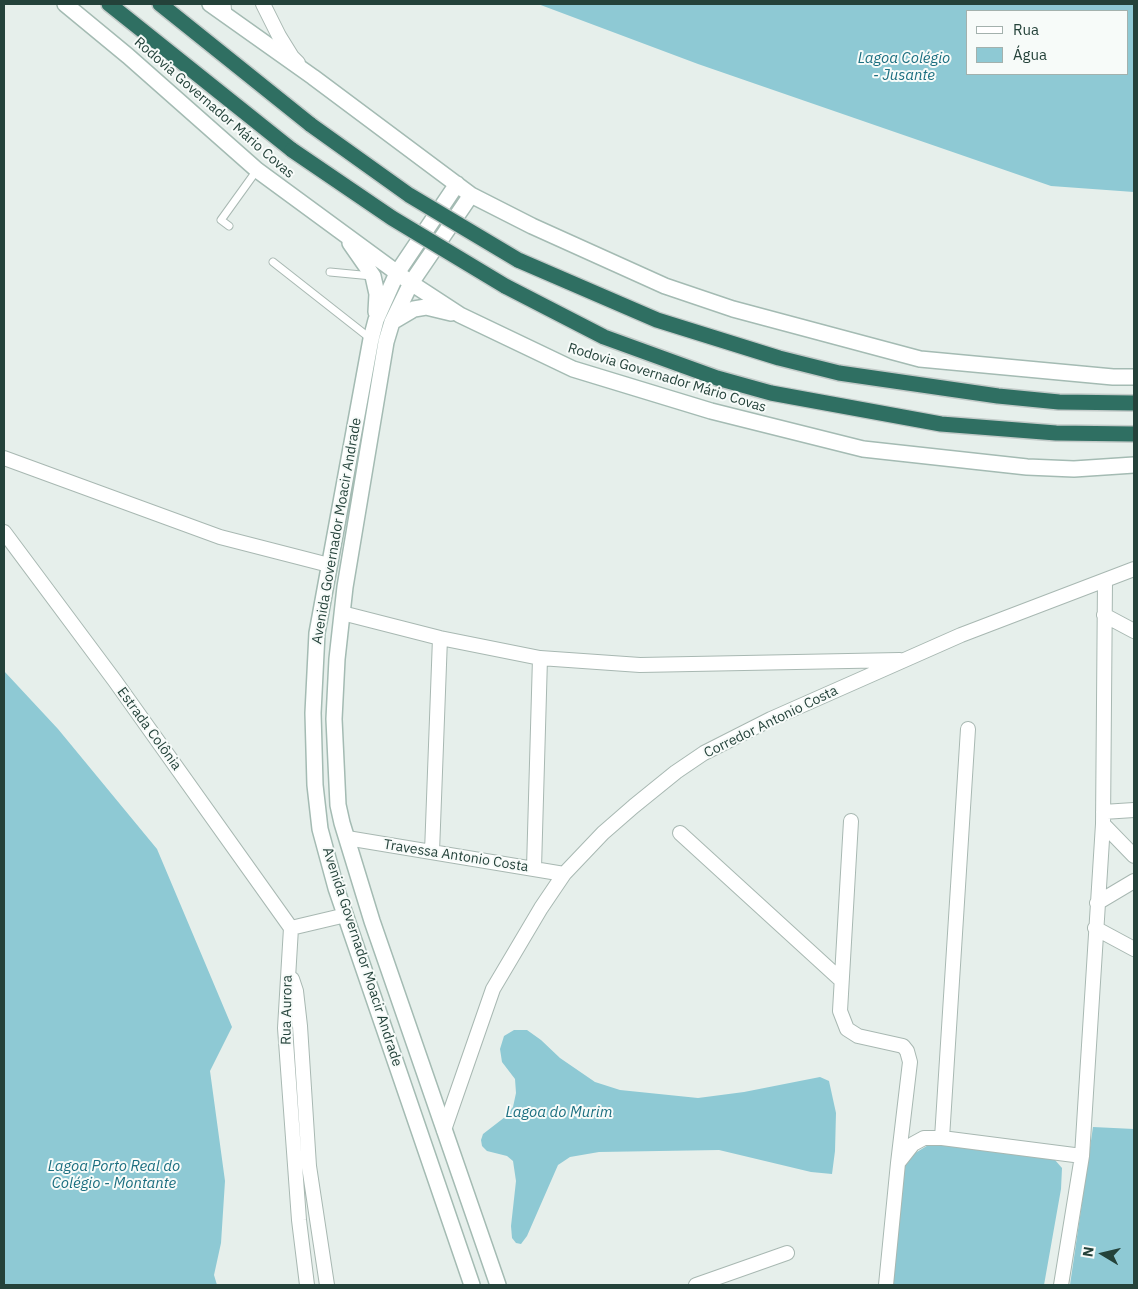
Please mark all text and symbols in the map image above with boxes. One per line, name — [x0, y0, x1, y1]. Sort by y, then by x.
legend — [966, 10, 1128, 75]
text: Rua — [1013, 20, 1039, 39]
street label: Rodovia Governador Mário Covas — [131, 34, 297, 182]
text: Água — [1013, 45, 1047, 64]
water label: Lagoa Colégio - Jusante — [858, 50, 950, 85]
street label: Rodovia Governador Mário Covas — [566, 340, 768, 416]
street label: Avenida Governador Moacir Andrade — [309, 417, 365, 645]
street label: Corredor Antonio Costa — [701, 682, 841, 762]
street label: Estrada Colônia — [113, 684, 185, 774]
street label: Travessa Antonio Costa — [382, 836, 530, 876]
street label: Avenida Governador Moacir Andrade — [319, 845, 405, 1069]
street label: Rua Aurora — [278, 975, 296, 1045]
water label: Lagoa do Murim — [506, 1104, 612, 1122]
water label: Lagoa Porto Real do Colégio - Montante — [48, 1158, 180, 1193]
north arrow — [1078, 1229, 1128, 1279]
text: N — [1079, 1245, 1098, 1258]

